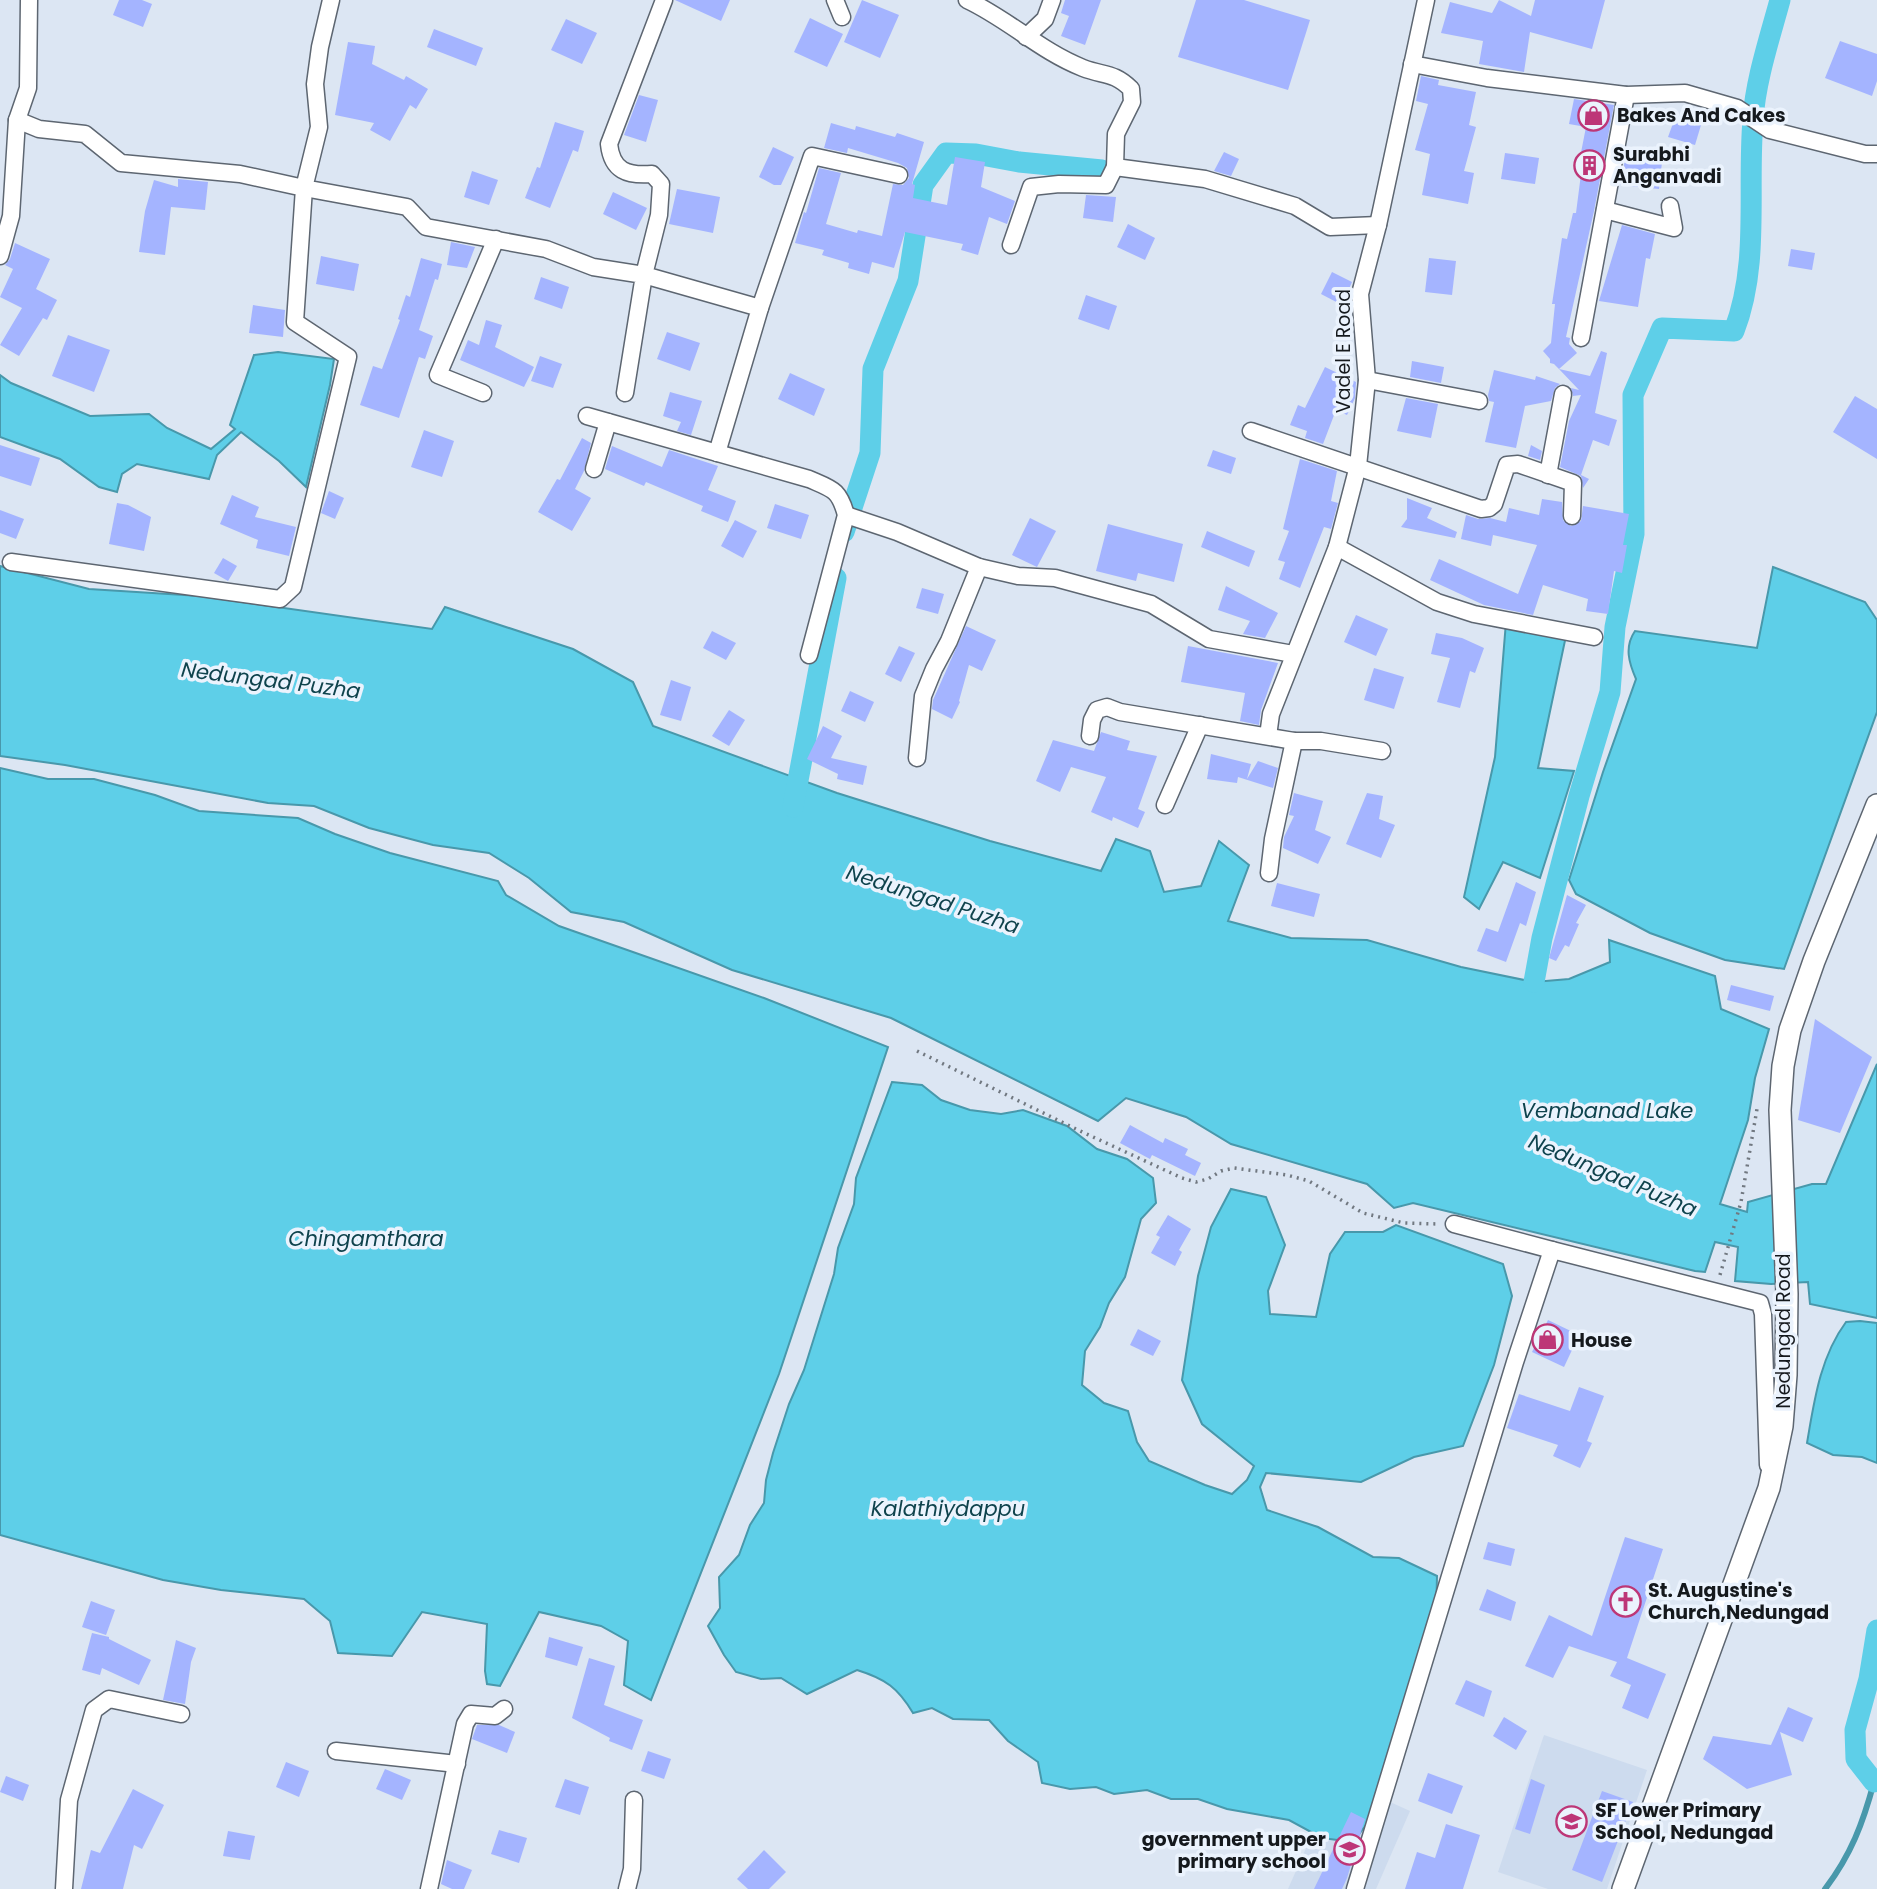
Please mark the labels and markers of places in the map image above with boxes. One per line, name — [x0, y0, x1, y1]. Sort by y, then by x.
shop icon: Bakes And Cakes — [1577, 98, 1611, 132]
place label: Bakes And Cakes — [1617, 102, 1786, 129]
place label: Surabhi Anganvadi — [1613, 141, 1722, 190]
building icon: Surabhi Anganvadi — [1573, 148, 1607, 182]
shop icon: House — [1531, 1323, 1565, 1357]
place label: House — [1571, 1327, 1632, 1354]
place label: St. Augustine's Church,Nedungad — [1648, 1577, 1829, 1626]
church icon: St. Augustine's Church,Nedungad — [1608, 1584, 1642, 1618]
place label: SF Lower Primary School, Nedungad — [1595, 1797, 1774, 1846]
school or university icon: SF Lower Primary School, Nedungad — [1555, 1804, 1589, 1838]
place label: government upper primary school — [1142, 1826, 1326, 1875]
school or university icon: government upper primary school — [1332, 1833, 1366, 1867]

